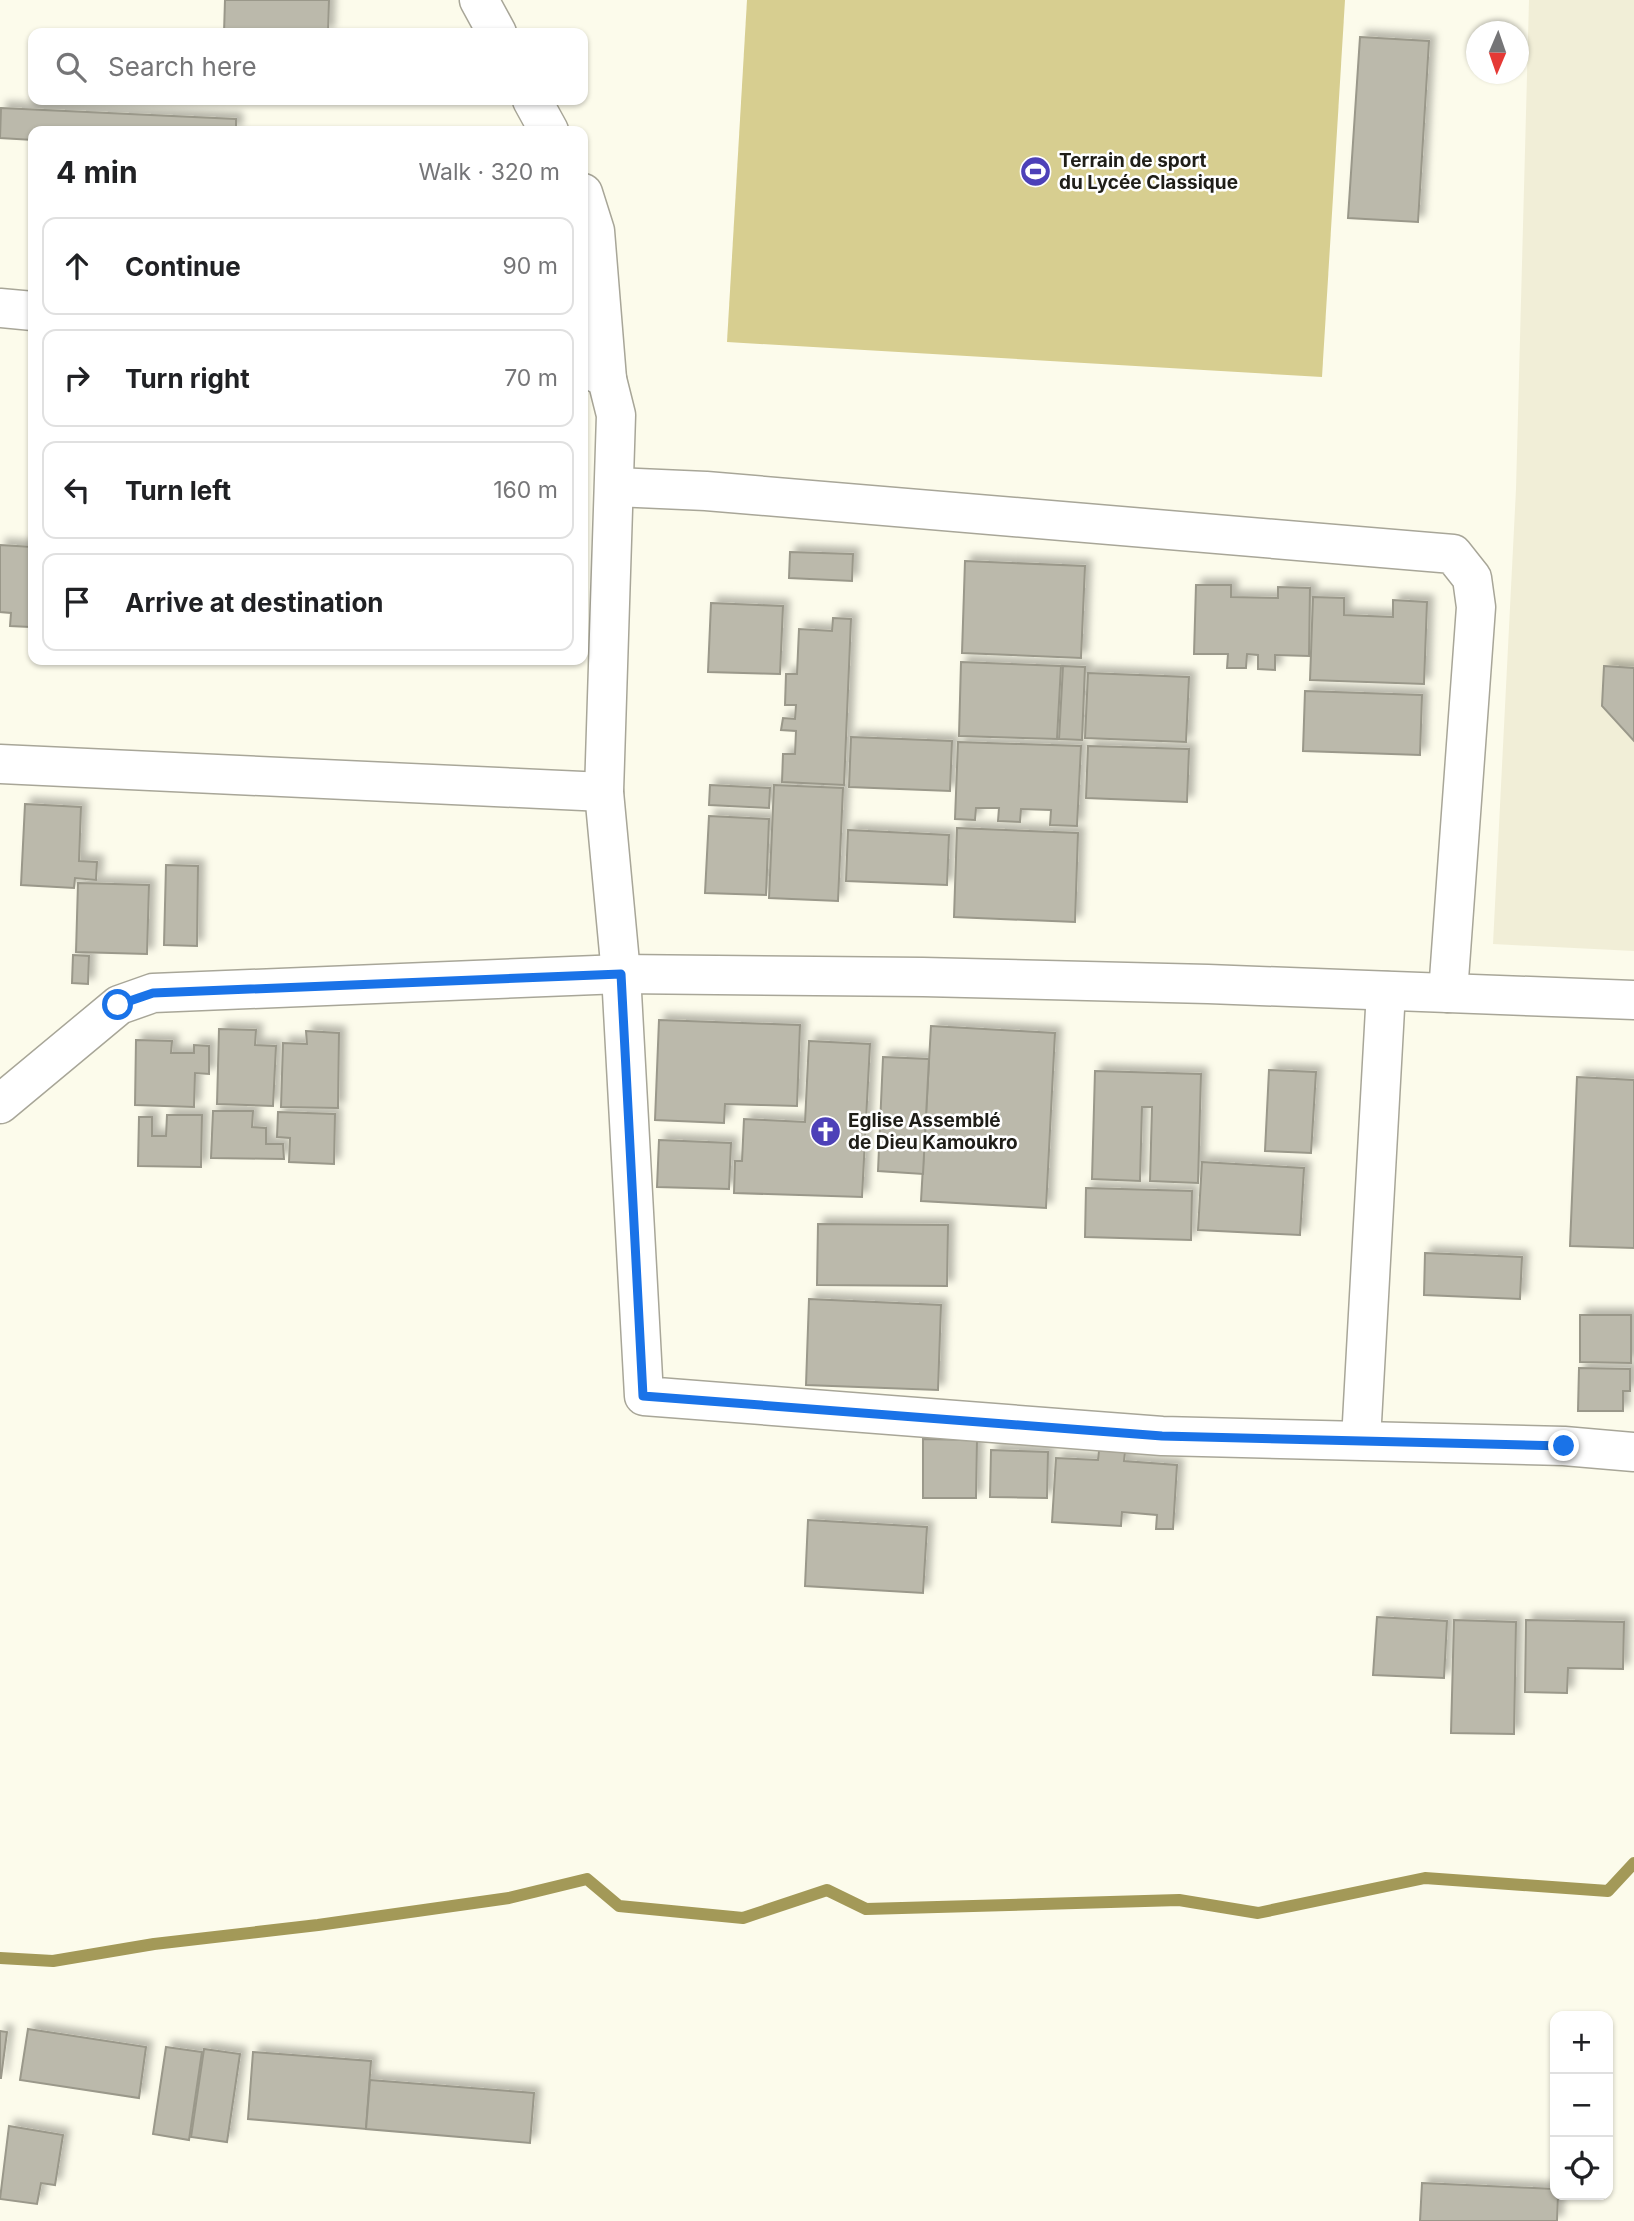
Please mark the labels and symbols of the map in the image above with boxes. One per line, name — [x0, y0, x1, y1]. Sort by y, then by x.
north arrow — [1466, 21, 1529, 84]
place label: Terrain de sport du Lycée Classique — [1059, 149, 1238, 194]
sports icon: Terrain de sport du Lycée Classique — [1019, 154, 1053, 188]
route start — [102, 989, 133, 1020]
place label: Eglise Assemblé de Dieu Kamoukro — [848, 1109, 1018, 1154]
church icon: Eglise Assemblé de Dieu Kamoukro — [808, 1114, 842, 1148]
route end — [1548, 1430, 1579, 1461]

